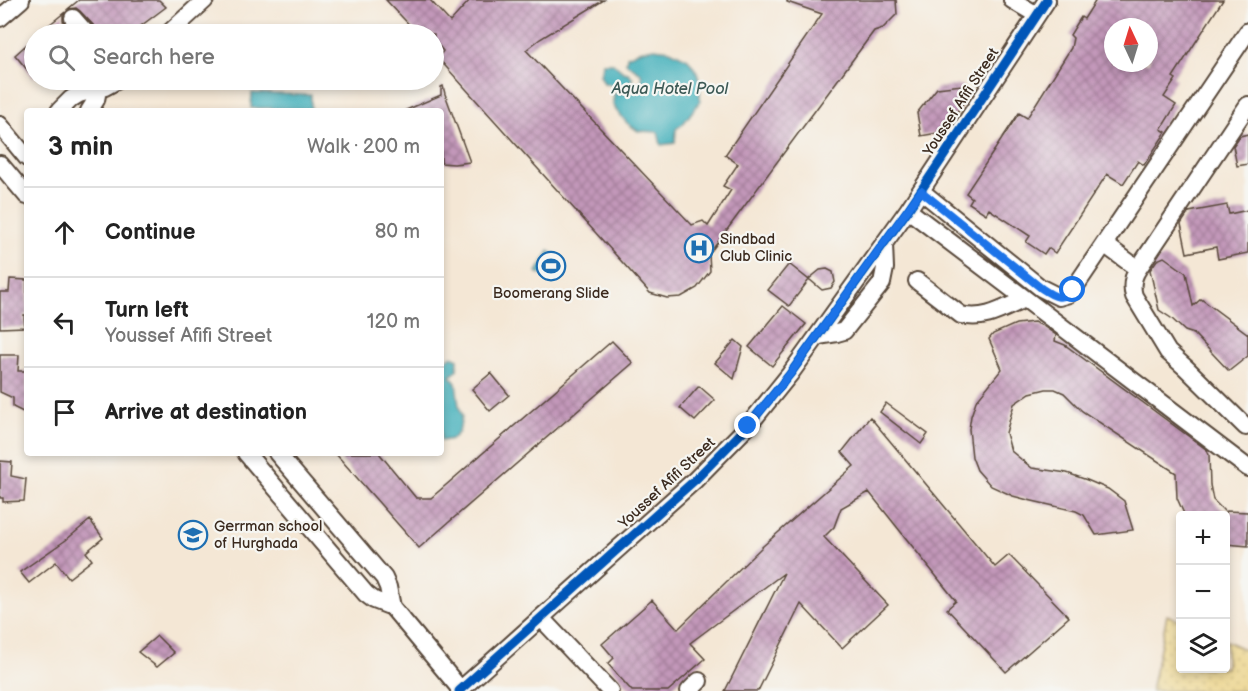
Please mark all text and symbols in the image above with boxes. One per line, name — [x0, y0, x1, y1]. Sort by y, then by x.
north arrow — [1104, 18, 1158, 72]
search box — [24, 24, 444, 90]
icon: search — [45, 41, 78, 74]
text: Search here — [93, 44, 215, 71]
street label: Youssef Afifi Street — [918, 44, 1003, 161]
water label: Aqua Hotel Pool — [611, 80, 730, 99]
text: 3 min — [48, 132, 113, 163]
text: Walk · 200 m — [307, 135, 420, 159]
icon: ahead — [48, 216, 81, 249]
text: Continue — [105, 219, 195, 246]
text: 80 m — [375, 220, 420, 244]
place label: Sindbad Club Clinic — [720, 230, 792, 266]
hospital icon: Sindbad Club Clinic — [683, 232, 715, 264]
sports icon: Boomerang Slide — [535, 250, 567, 282]
route start — [1059, 276, 1085, 302]
place label: Boomerang Slide — [493, 284, 609, 303]
text: Turn left — [105, 297, 189, 324]
icon: left — [48, 306, 81, 339]
text: 120 m — [367, 310, 420, 334]
text: Youssef Afifi Street — [105, 324, 272, 348]
icon: arrive — [48, 396, 81, 429]
text: Arrive at destination — [105, 399, 307, 426]
route end — [734, 412, 760, 438]
street label: Youssef Afifi Street — [614, 433, 720, 533]
map controls — [1176, 511, 1230, 673]
button: + — [1176, 511, 1230, 565]
place label: Gerrman school of Hurghada — [214, 517, 322, 553]
school or university icon: Gerrman school of Hurghada — [177, 519, 209, 551]
button: − — [1176, 565, 1230, 619]
button: layers — [1176, 619, 1230, 673]

